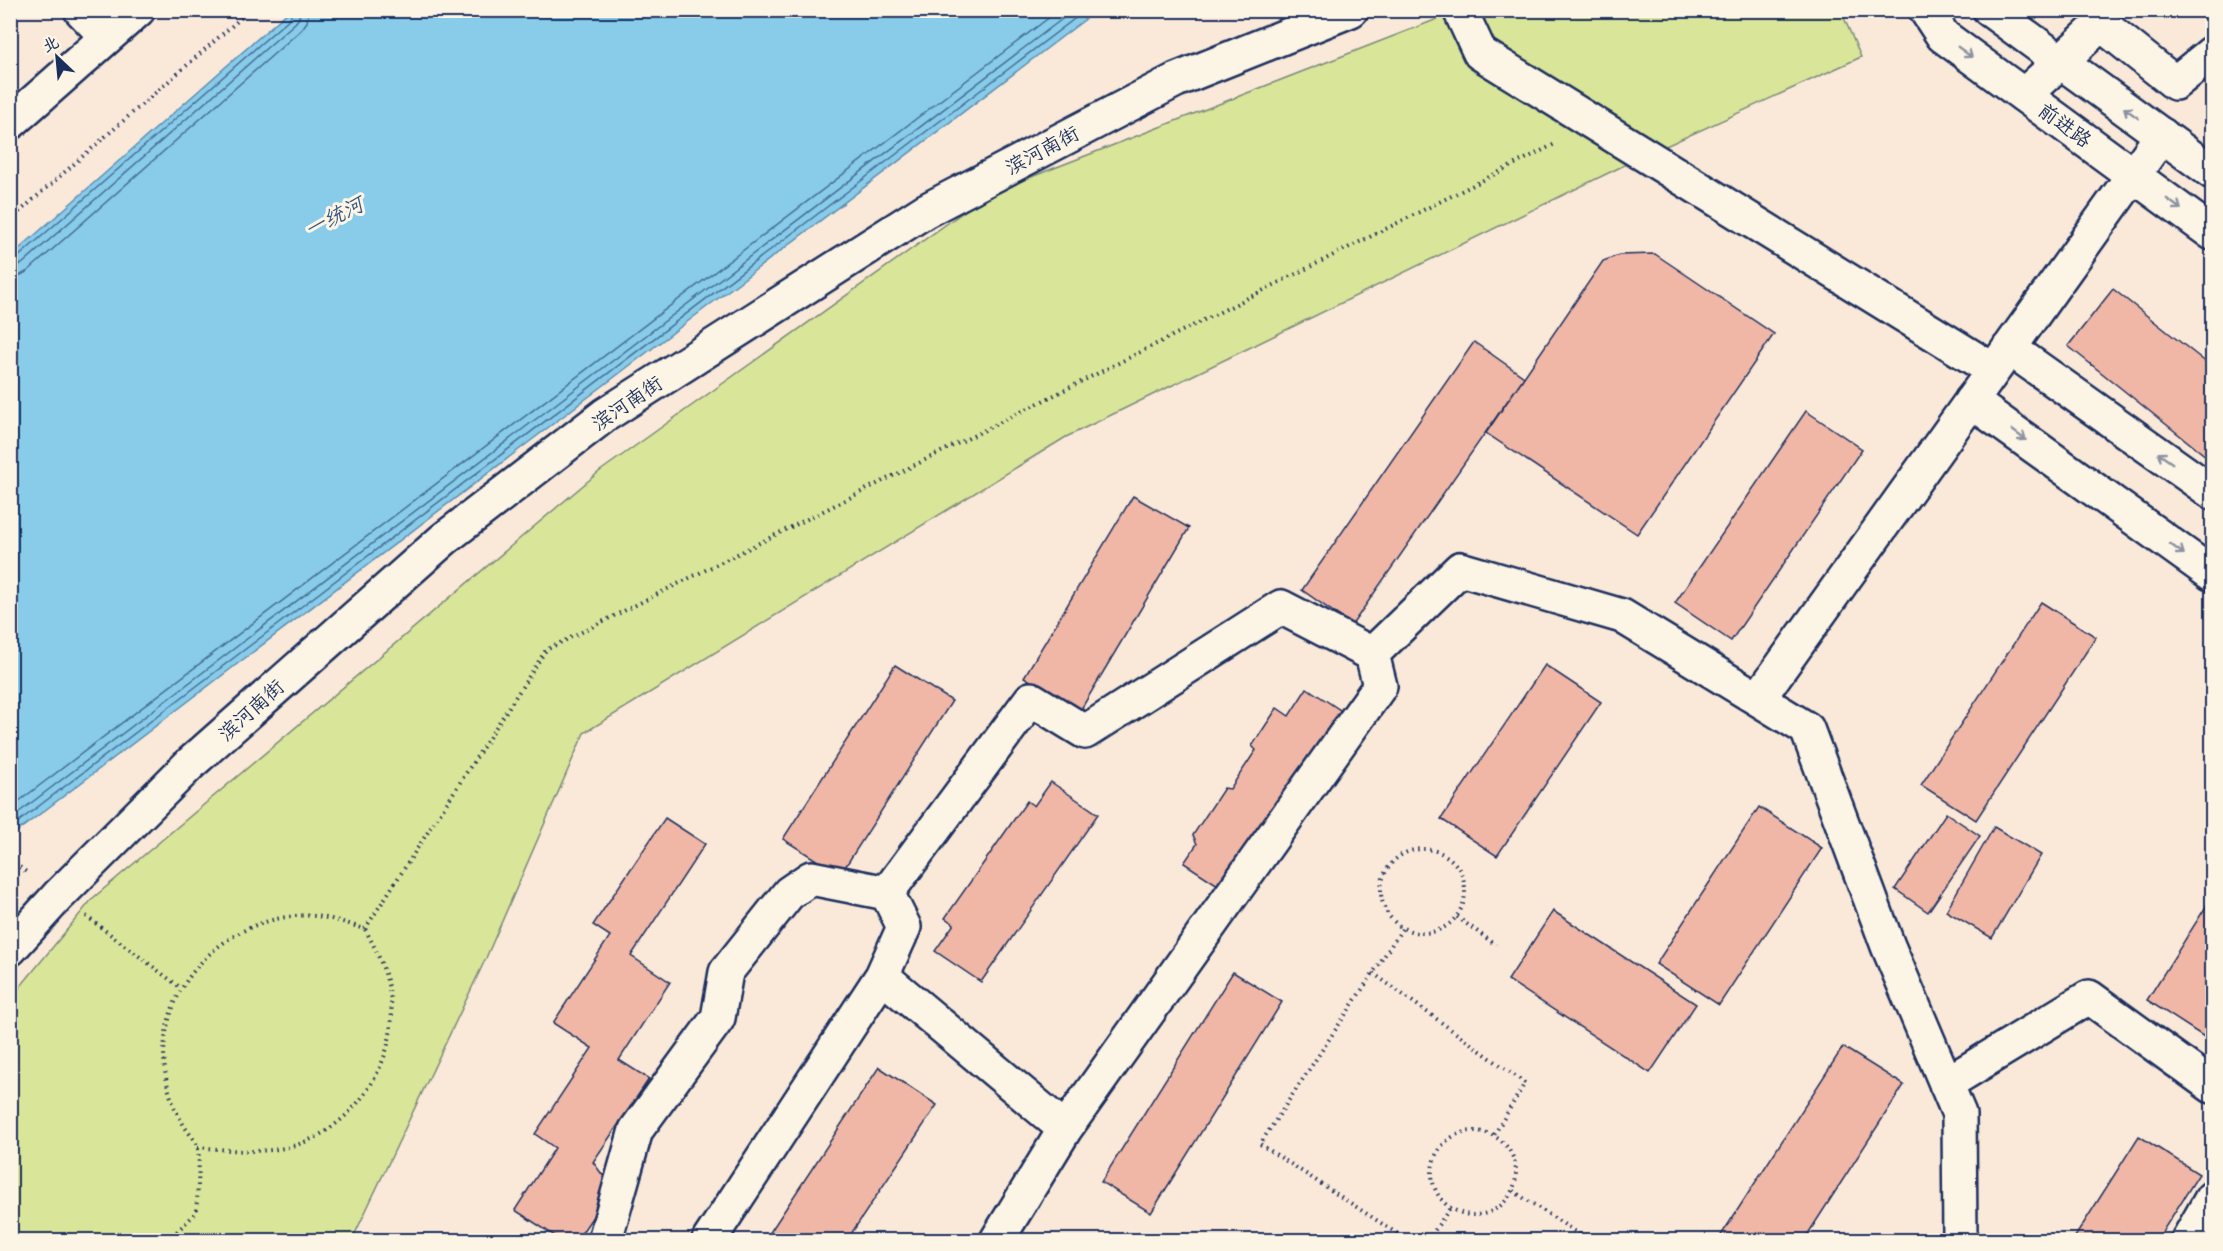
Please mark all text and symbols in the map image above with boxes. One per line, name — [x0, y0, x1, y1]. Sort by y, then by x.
north arrow — [27, 27, 87, 87]
text: 北 — [38, 30, 62, 57]
one-way arrow — [1957, 46, 1973, 59]
street label: 前进路 — [2033, 96, 2098, 154]
one-way arrow — [2124, 107, 2140, 119]
street label: 滨河南街 — [1000, 119, 1083, 180]
water label: 一统河 — [299, 188, 371, 244]
one-way arrow — [2165, 198, 2181, 211]
street label: 滨河南街 — [586, 369, 667, 436]
one-way arrow — [2010, 429, 2027, 441]
one-way arrow — [2157, 452, 2173, 465]
one-way arrow — [2169, 543, 2185, 555]
street label: 滨河南街 — [212, 673, 289, 746]

